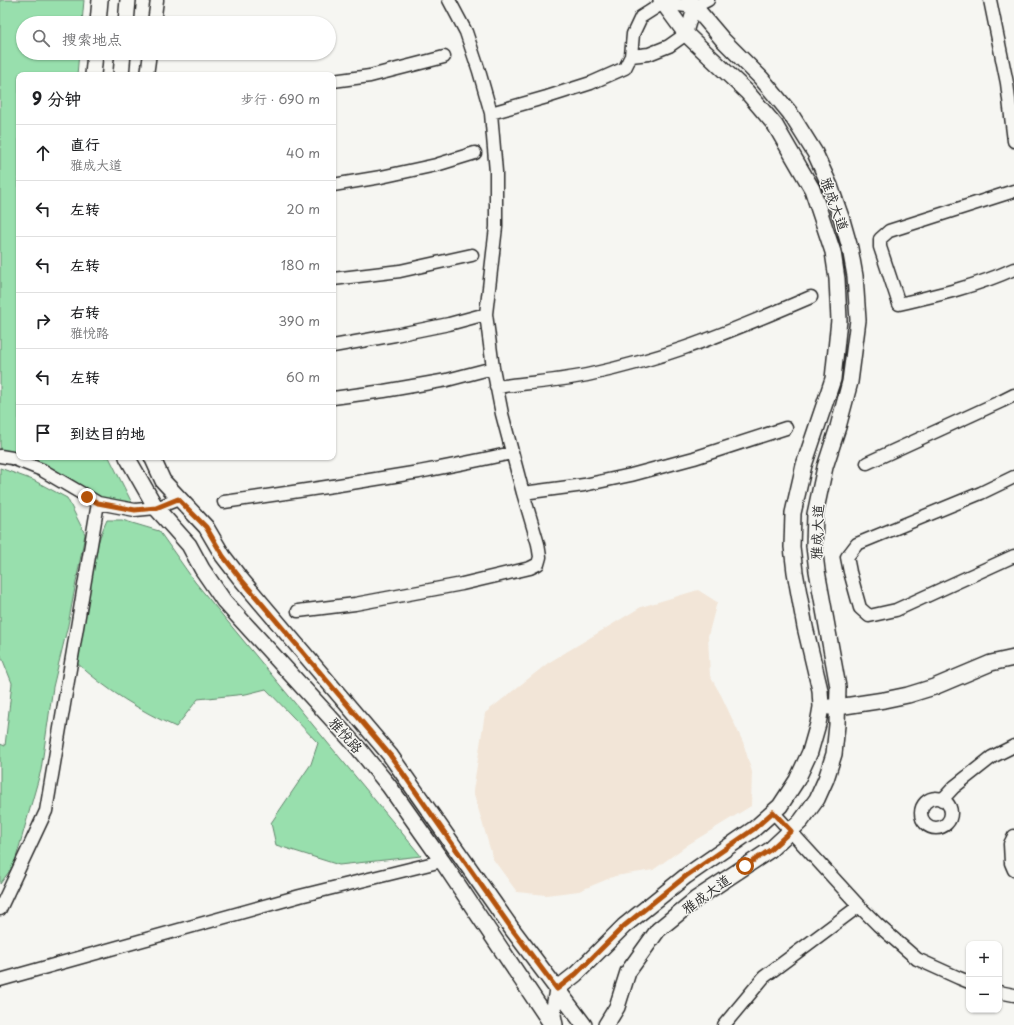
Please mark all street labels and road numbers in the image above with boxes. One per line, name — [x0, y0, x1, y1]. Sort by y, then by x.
street label: 雅成大道 — [816, 174, 854, 234]
street label: 雅成大道 — [806, 504, 828, 560]
street label: 雅悦路 — [324, 712, 368, 758]
street label: 雅成大道 — [677, 869, 735, 919]

